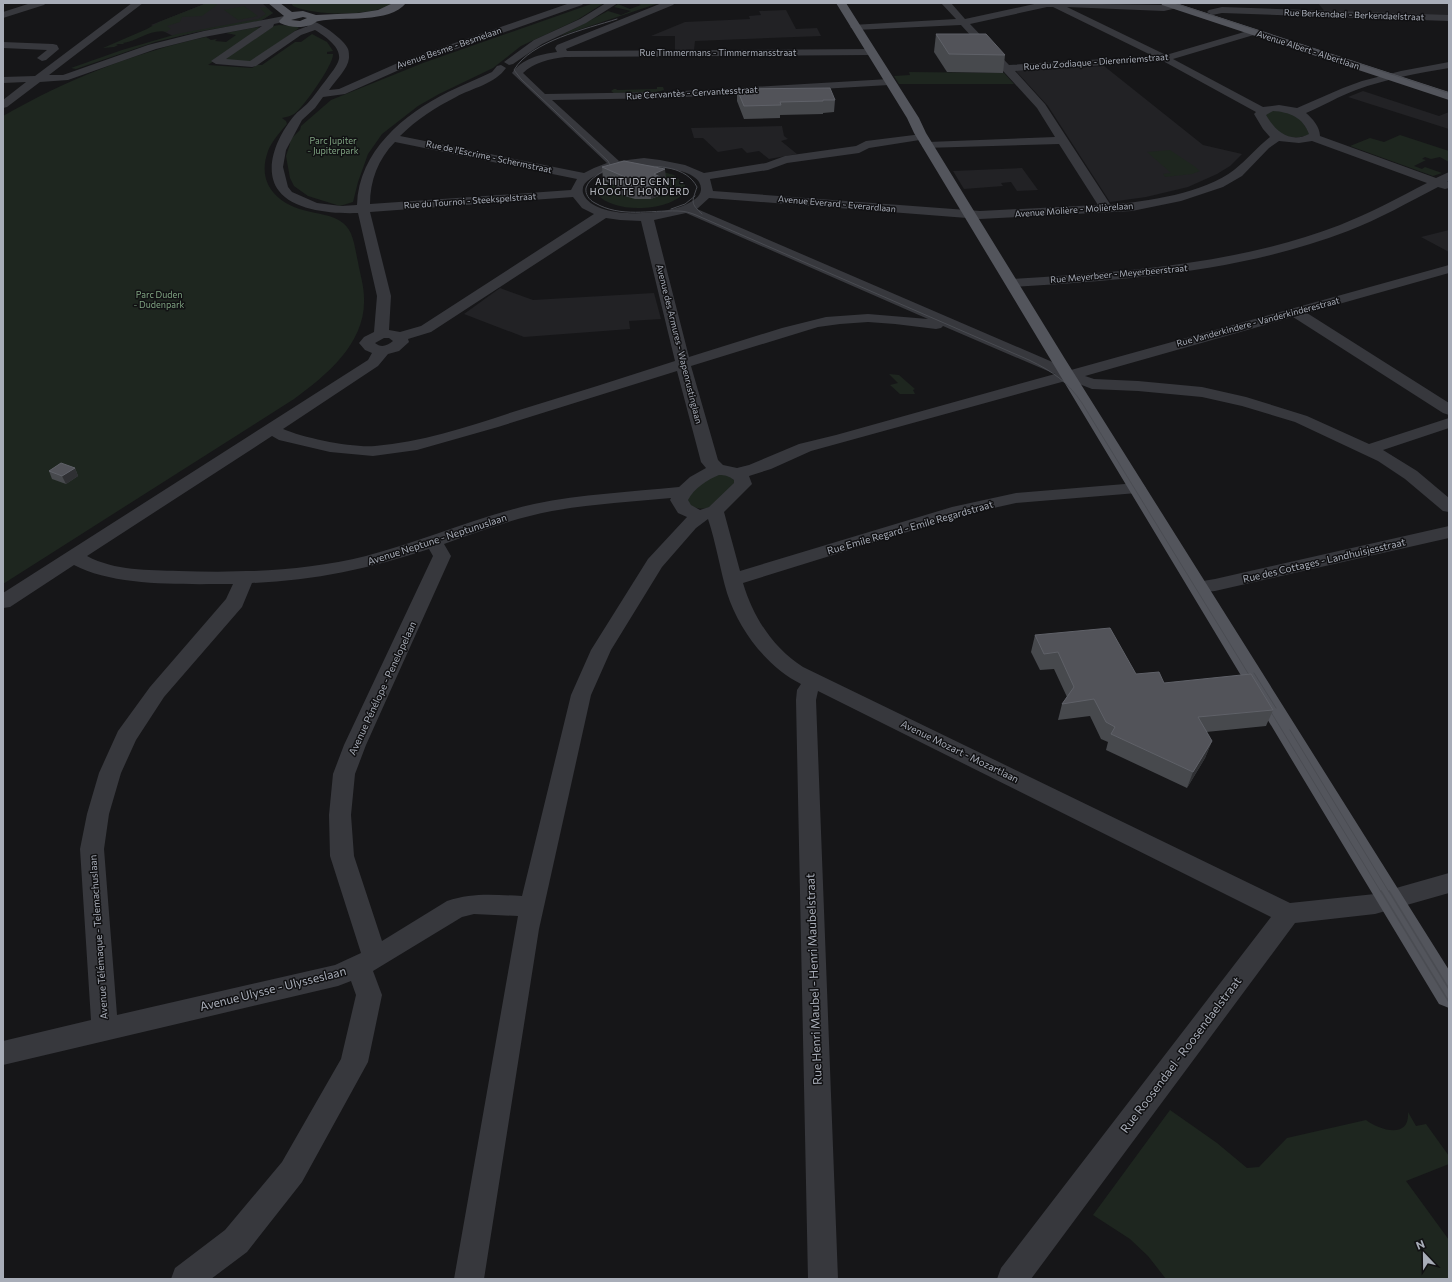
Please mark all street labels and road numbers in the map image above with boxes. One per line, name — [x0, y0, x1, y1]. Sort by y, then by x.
street label: Rue Berkendael - Berkendaelstraat — [1284, 7, 1425, 22]
street label: Avenue Besme - Besmelaan — [395, 24, 503, 71]
street label: Avenue Albert - Albertlaan — [1255, 28, 1361, 71]
street label: Rue Timmermans - Timmermansstraat — [640, 47, 797, 58]
street label: Rue du Zodiaque - Dierenriemstraat — [1023, 51, 1169, 72]
street label: Rue Cervantès - Cervantesstraat — [626, 84, 758, 101]
street label: Rue de l'Escrime - Schermstraat — [425, 138, 553, 175]
street label: Rue du Tournoi - Steekspelstraat — [403, 190, 537, 211]
street label: Avenue Everard - Everardlaan — [778, 193, 896, 214]
street label: Avenue Molière - Molièrelaan — [1014, 200, 1134, 219]
street label: Rue Meyerbeer - Meyerbeerstraat — [1050, 262, 1188, 285]
street label: Avenue des Armures - Wapenrustinglaan — [654, 263, 705, 425]
street label: Rue Vanderkindere - Vanderkinderestraat — [1175, 294, 1341, 349]
street label: Rue Emile Regard - Emile Regardstraat — [826, 498, 994, 556]
street label: Avenue Neptune - Neptunuslaan — [366, 511, 508, 567]
street label: Rue des Cottages - Landhuisjesstraat — [1241, 535, 1407, 585]
street label: Avenue Pénélope - Penelopelaan — [346, 619, 418, 757]
street label: Avenue Mozart - Mozartlaan — [899, 717, 1021, 785]
street label: Avenue Télémaque - Telemachuslaan — [86, 854, 110, 1020]
street label: Rue Henri Maubel - Henri Maubelstraat — [802, 873, 824, 1085]
street label: Avenue Ulysse - Ulysseslaan — [198, 963, 347, 1013]
street label: Rue Roosendael - Roosendaelstraat — [1117, 974, 1244, 1135]

